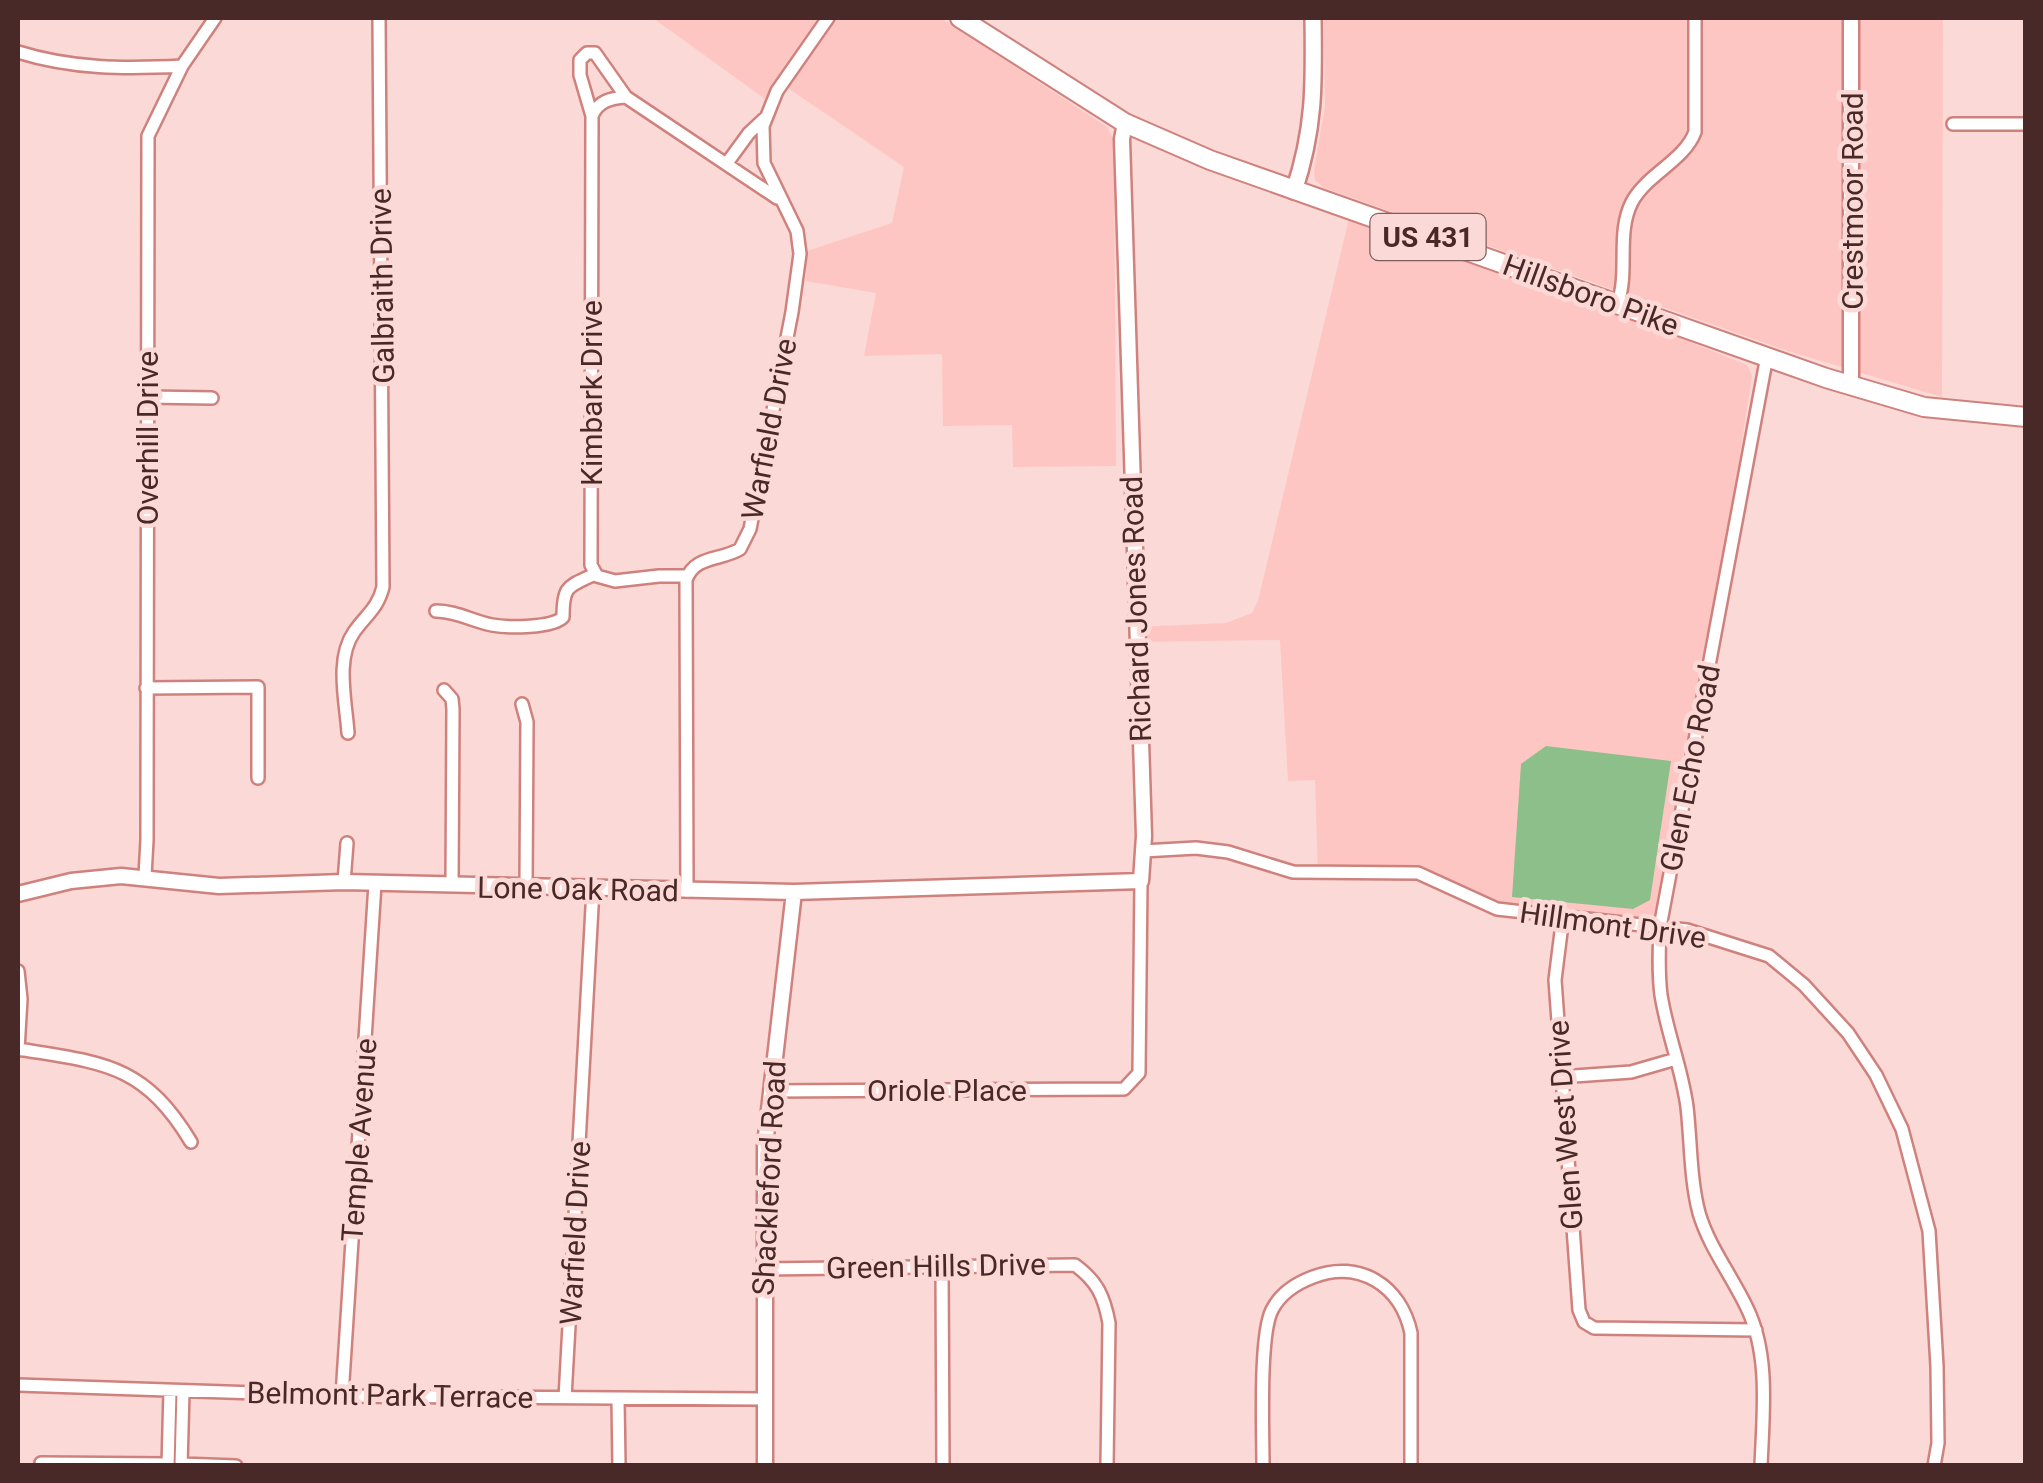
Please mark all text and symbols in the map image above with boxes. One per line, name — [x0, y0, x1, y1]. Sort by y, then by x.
street label: Crestmoor Road — [1835, 92, 1870, 310]
street label: Galbraith Drive — [363, 188, 401, 384]
road number: US 431 — [1370, 214, 1486, 260]
street label: Hillsboro Pike — [1498, 247, 1684, 343]
street label: Kimbark Drive — [574, 300, 609, 486]
street label: Warfield Drive — [734, 335, 804, 523]
street label: Overhill Drive — [130, 351, 165, 525]
street label: Richard Jones Road — [1114, 475, 1158, 743]
street label: Glen Echo Road — [1653, 662, 1727, 874]
street label: Lone Oak Road — [477, 870, 679, 908]
street label: Hillmont Drive — [1518, 895, 1708, 955]
street label: Glen West Drive — [1540, 1019, 1590, 1231]
street label: Temple Avenue — [334, 1037, 384, 1243]
street label: Shackleford Road — [745, 1060, 793, 1296]
street label: Oriole Place — [867, 1073, 1027, 1108]
street label: Warfield Drive — [553, 1140, 597, 1326]
street label: Green Hills Drive — [826, 1247, 1046, 1285]
street label: Belmont Park Terrace — [246, 1375, 534, 1415]

